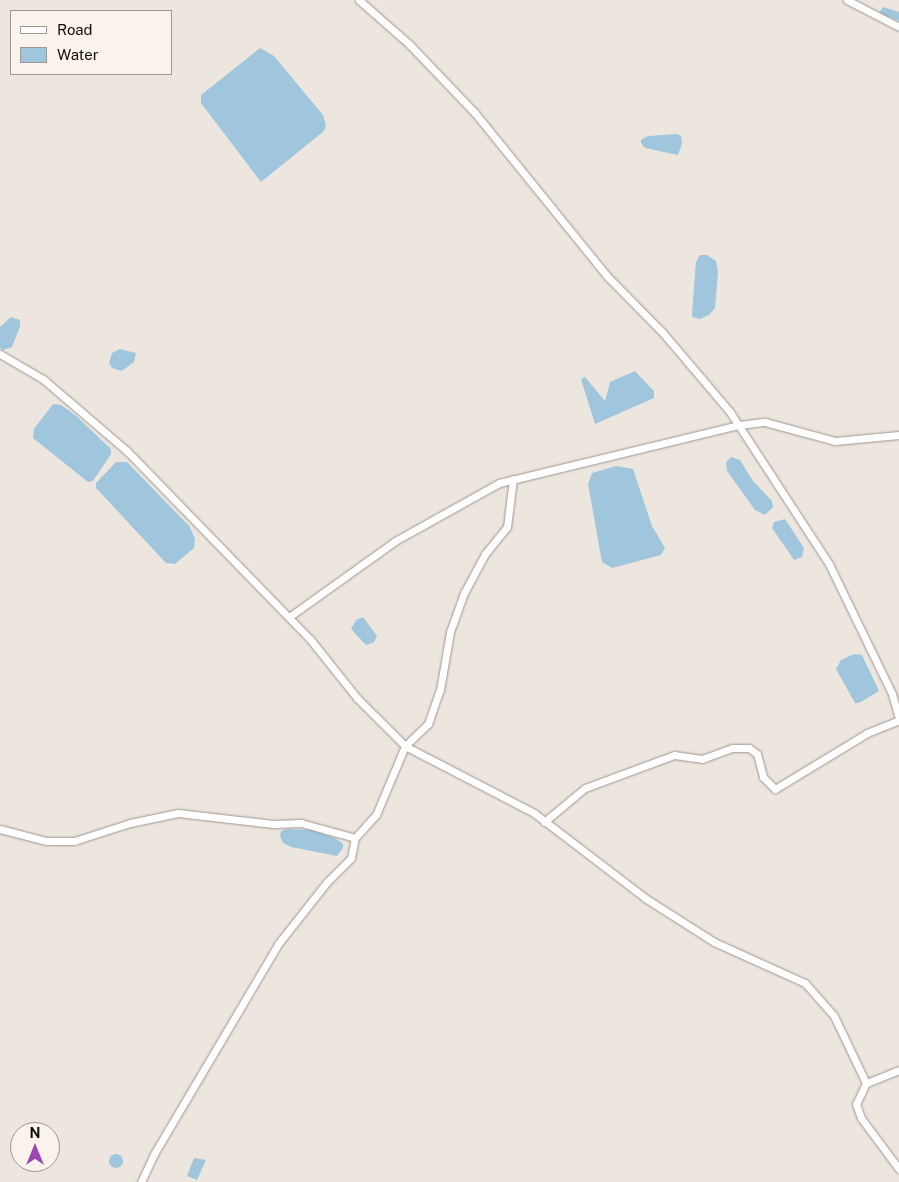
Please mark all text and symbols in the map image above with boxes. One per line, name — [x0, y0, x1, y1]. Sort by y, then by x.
legend — [10, 10, 172, 75]
text: Road — [57, 21, 93, 38]
text: Water — [57, 46, 99, 63]
north arrow — [10, 1122, 60, 1172]
text: N — [30, 1125, 40, 1141]

